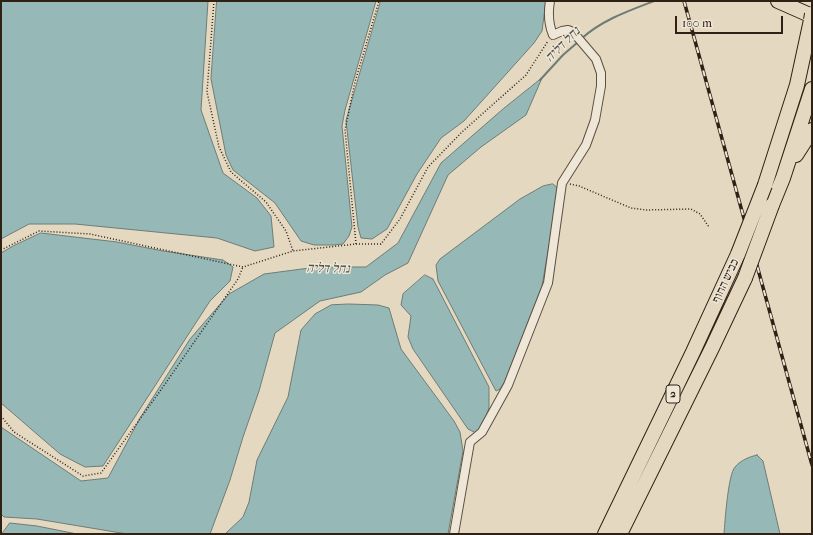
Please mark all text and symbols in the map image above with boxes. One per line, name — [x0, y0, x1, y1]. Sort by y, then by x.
scale bar — [677, 8, 785, 34]
text: 100 m — [682, 16, 712, 30]
water label: נחל דליה — [542, 24, 584, 66]
street label: כביש החוף — [710, 257, 742, 305]
water label: נחל דליה — [306, 261, 350, 277]
road number: 2 — [666, 385, 680, 403]

